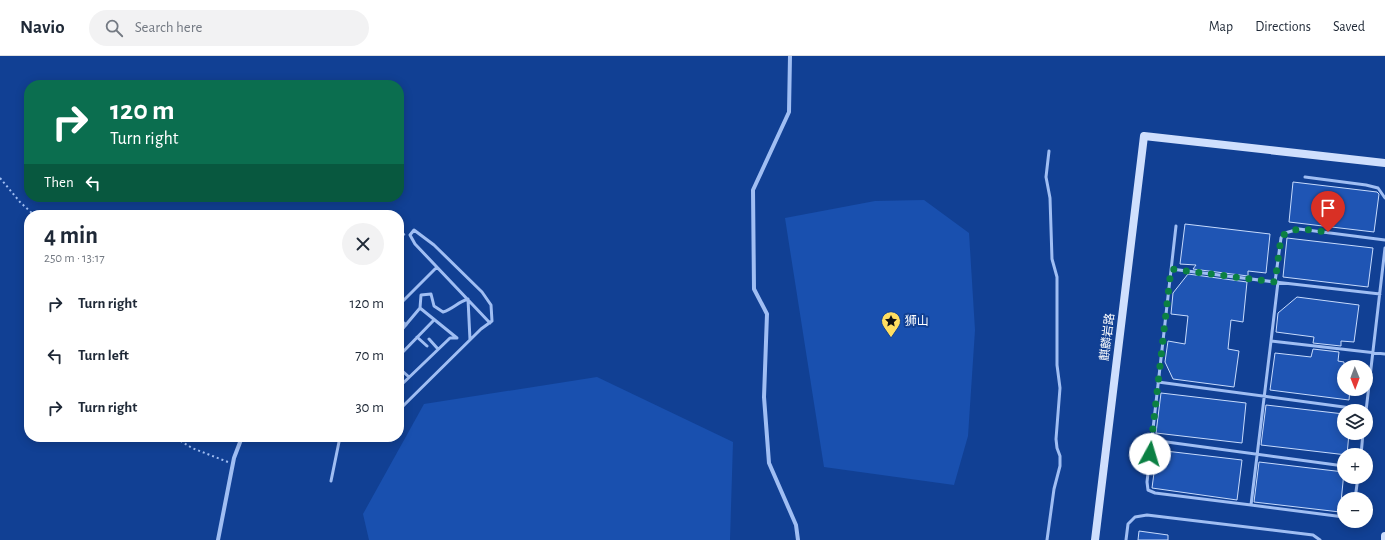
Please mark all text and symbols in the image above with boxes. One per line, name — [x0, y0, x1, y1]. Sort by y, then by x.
search box — [89, 10, 369, 46]
icon: search — [103, 17, 125, 39]
text: Navio — [20, 18, 65, 37]
text: Search here — [135, 20, 203, 35]
text: Map — [1209, 20, 1233, 34]
text: Directions — [1255, 20, 1311, 34]
text: Saved — [1333, 20, 1365, 34]
icon: right — [44, 96, 96, 148]
text: 120 m — [110, 97, 175, 125]
text: Turn right — [110, 130, 179, 148]
icon: left — [82, 172, 104, 194]
text: Then — [44, 175, 74, 190]
pin — [1311, 191, 1345, 232]
icon: arrive — [1317, 197, 1339, 219]
button: close — [342, 223, 384, 265]
text: 4 min — [44, 224, 98, 248]
text: 250 m · 13:17 — [44, 252, 105, 265]
icon: right — [44, 293, 66, 315]
text: Turn right — [78, 296, 137, 311]
text: 120 m — [350, 296, 384, 311]
place icon: 狮山 — [880, 310, 902, 338]
street label: 麒麟岩路 — [1097, 312, 1116, 362]
place label: 狮山 — [905, 314, 929, 327]
icon: left — [44, 345, 66, 367]
text: Turn left — [78, 348, 129, 363]
text: 70 m — [355, 348, 384, 363]
north arrow — [1337, 360, 1373, 396]
map controls — [1337, 360, 1373, 528]
icon: right — [44, 397, 66, 419]
text: Turn right — [78, 400, 137, 415]
text: 30 m — [355, 400, 384, 415]
button: layers — [1337, 404, 1373, 440]
position arrow — [1129, 433, 1171, 475]
button: + — [1337, 448, 1373, 484]
button: − — [1337, 492, 1373, 528]

